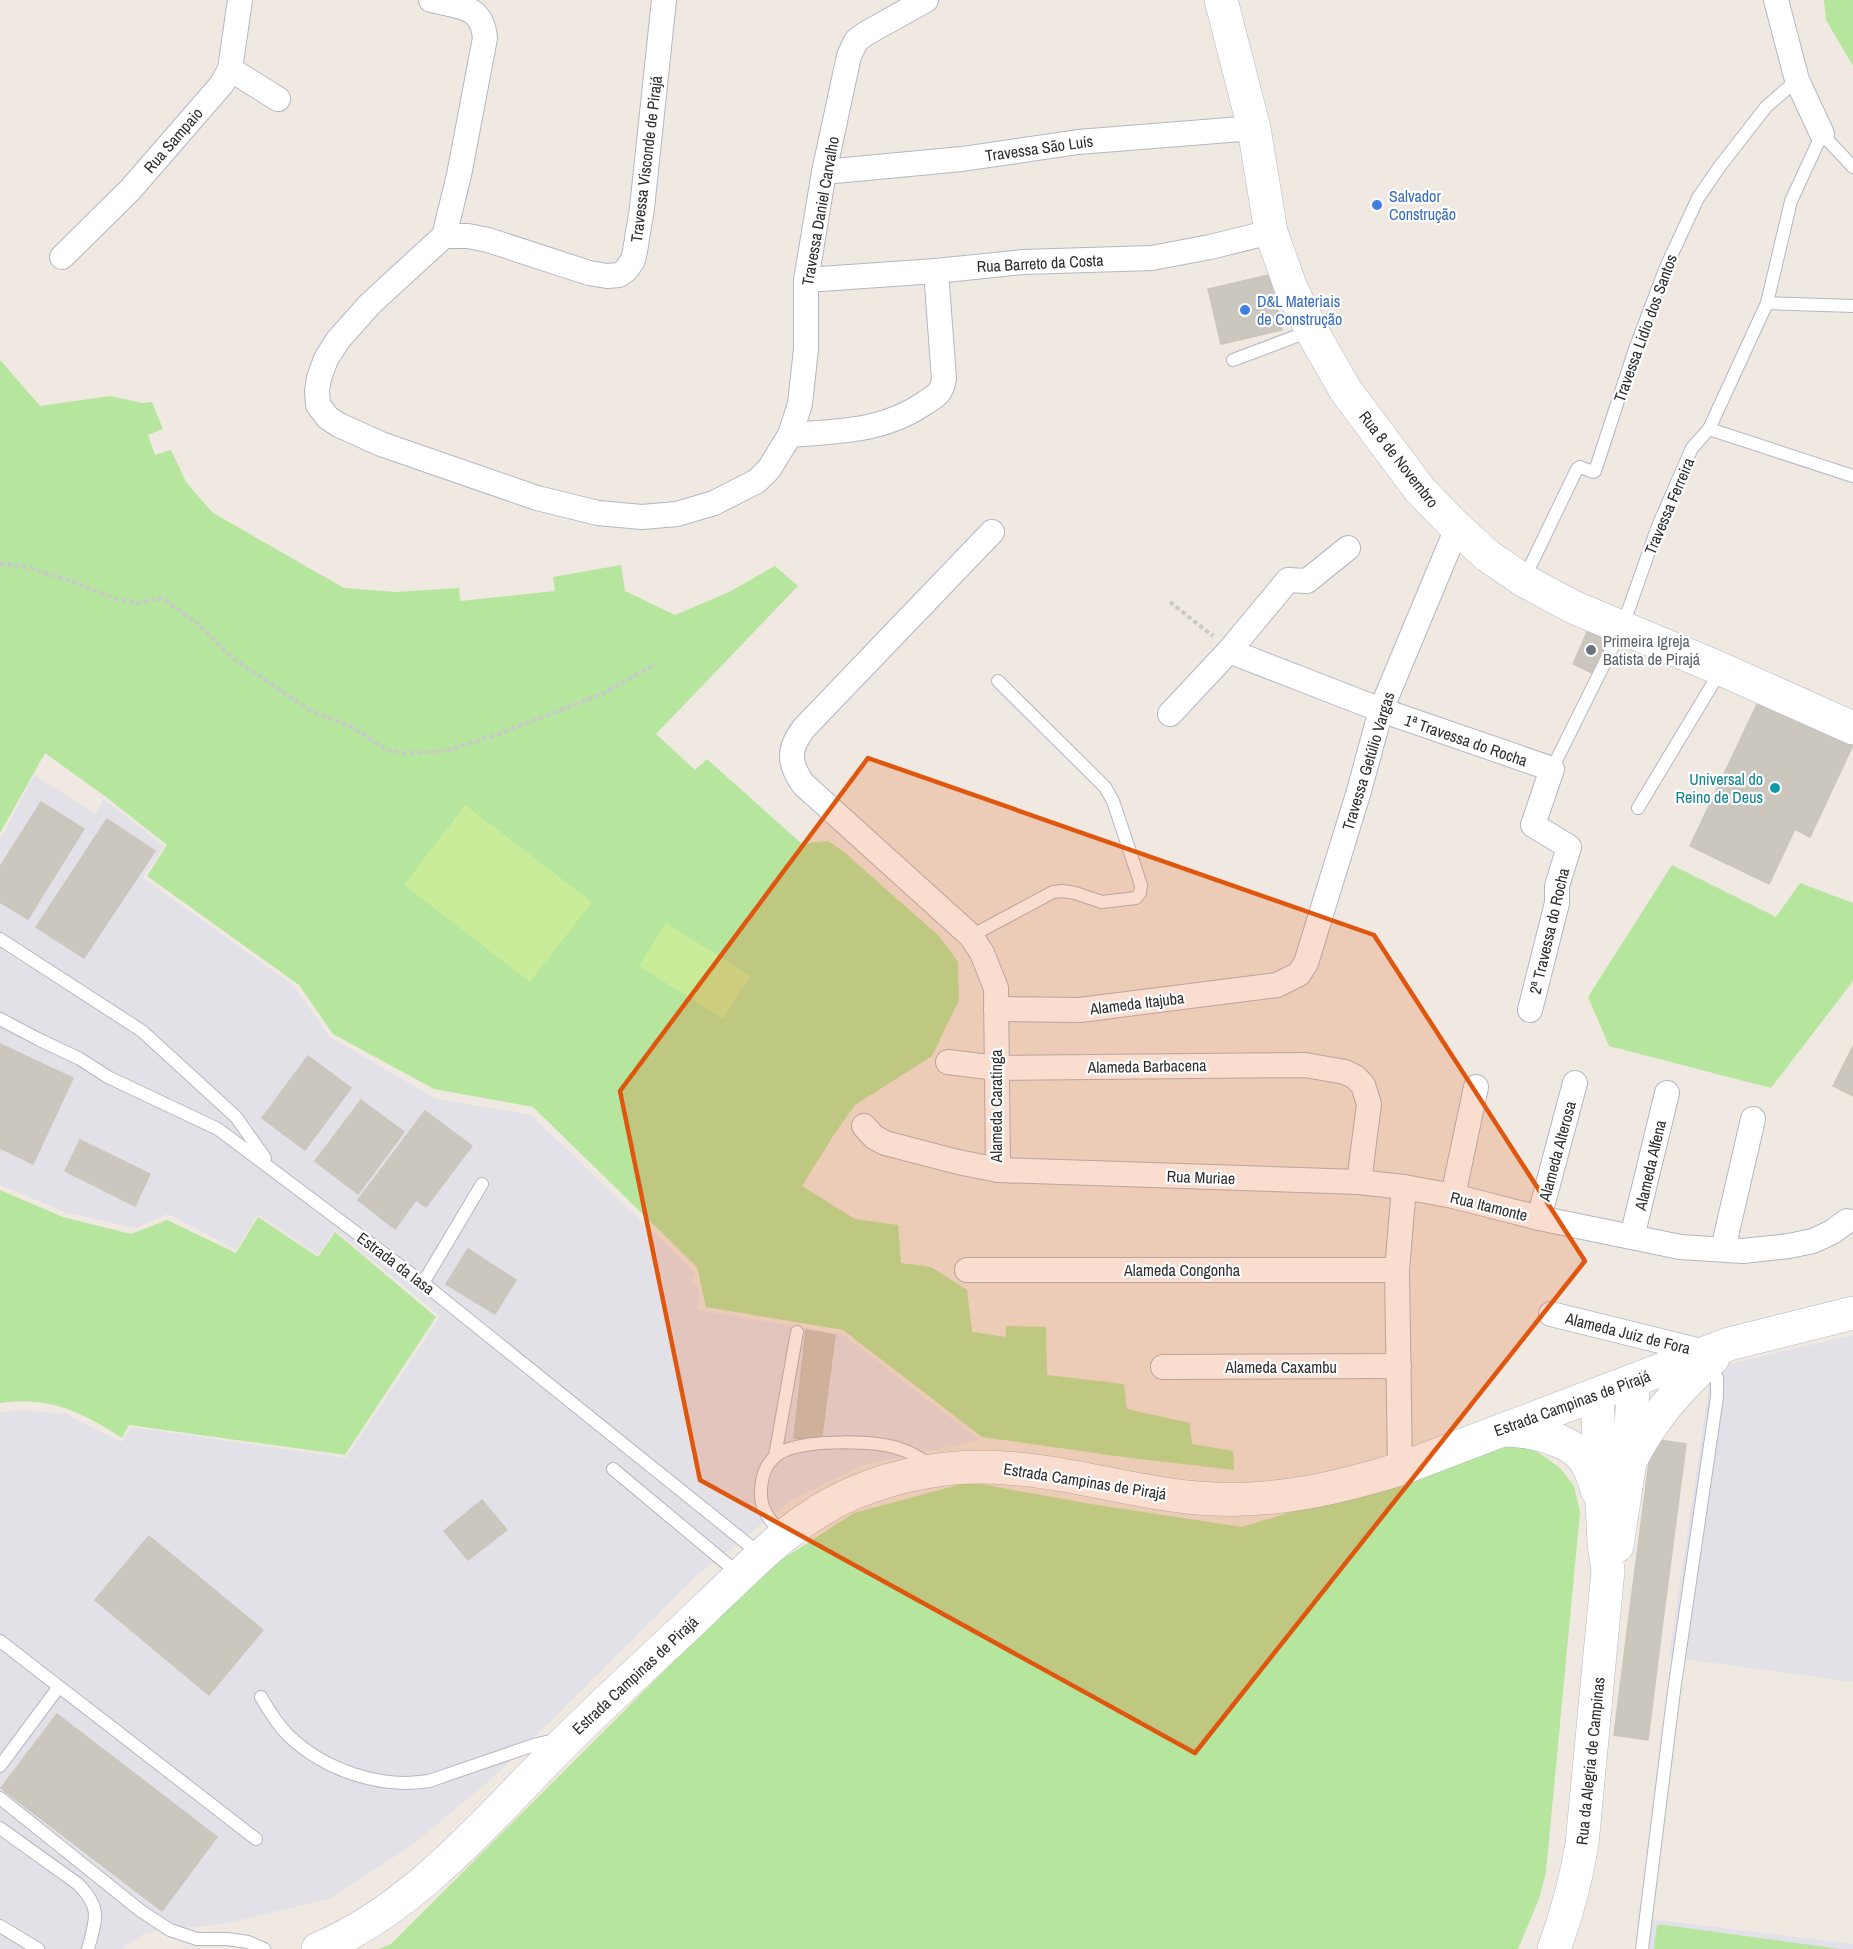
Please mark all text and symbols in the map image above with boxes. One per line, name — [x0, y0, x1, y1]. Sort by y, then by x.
street label: Travessa Visconde de Pirajá — [625, 74, 667, 244]
street label: Rua Sampaio — [138, 103, 208, 177]
street label: Travessa São Luís — [984, 130, 1094, 166]
street label: Travessa Daniel Carvalho — [796, 135, 844, 287]
place label: Salvador Construção — [1389, 185, 1456, 225]
marker: Salvador Construção — [1370, 198, 1384, 212]
street label: Rua Barreto da Costa — [976, 249, 1105, 277]
street label: Travessa Lidio dos Santos — [1608, 251, 1682, 405]
place label: D&L Materiais de Construção — [1257, 290, 1342, 330]
marker: D&L Materiais de Construção — [1238, 303, 1252, 317]
street label: Rua 8 de Novembro — [1354, 406, 1444, 512]
street label: Travessa Ferreira — [1639, 454, 1700, 558]
place label: Primeira Igreja Batista de Pirajá — [1603, 630, 1701, 670]
marker: Primeira Igreja Batista de Pirajá — [1584, 643, 1598, 657]
street label: Travessa Getúlio Vargas — [1336, 689, 1400, 833]
street label: 1ª Travessa do Rocha — [1401, 709, 1531, 772]
place label: Universal do Reino de Deus — [1675, 768, 1763, 808]
marker: Universal do Reino de Deus — [1768, 781, 1782, 795]
street label: 2ª Travessa do Rocha — [1524, 865, 1574, 996]
street label: Alameda Itajuba — [1088, 986, 1186, 1020]
street label: Alameda Caratinga — [985, 1049, 1007, 1164]
street label: Alameda Barbacena — [1086, 1054, 1207, 1078]
street label: Alameda Alterosa — [1533, 1098, 1581, 1204]
street label: Alameda Alfena — [1629, 1117, 1671, 1213]
street label: Rua Muriae — [1166, 1165, 1236, 1189]
street label: Rua Itamonte — [1448, 1186, 1530, 1226]
street label: Estrada da Iasa — [353, 1227, 440, 1300]
street label: Alameda Congonha — [1123, 1259, 1241, 1281]
street label: Alameda Juiz de Fora — [1562, 1307, 1693, 1359]
street label: Alameda Caxambu — [1224, 1356, 1337, 1378]
street label: Estrada Campinas de Pirajá — [1491, 1364, 1654, 1442]
street label: Estrada Campinas de Pirajá — [1002, 1457, 1169, 1505]
street label: Estrada Campinas de Pirajá — [567, 1610, 703, 1739]
street label: Rua da Alegria de Campinas — [1570, 1676, 1610, 1846]

